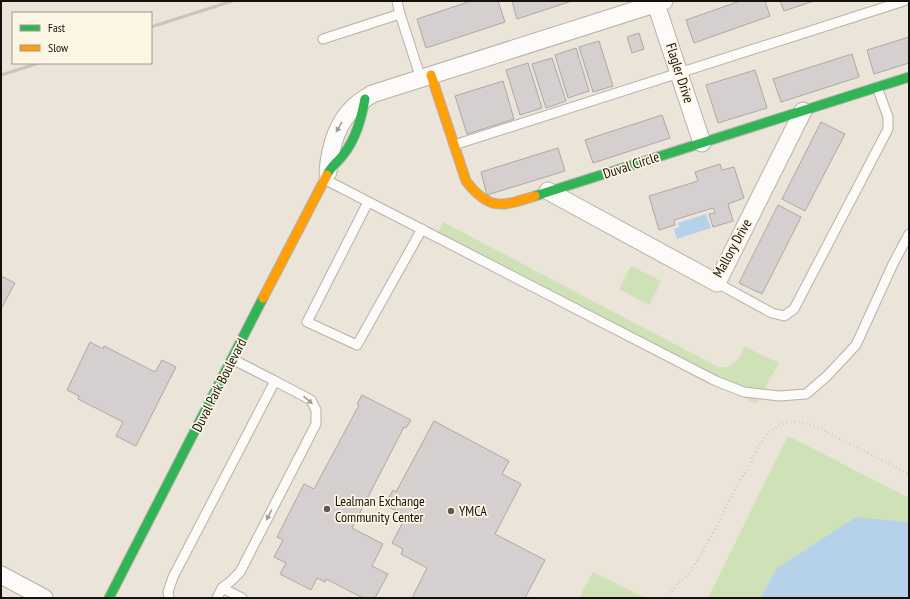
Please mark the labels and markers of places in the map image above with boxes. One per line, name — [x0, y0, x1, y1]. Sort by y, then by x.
place label: Lealman Exchange Community Center — [335, 492, 425, 526]
place label: YMCA — [459, 502, 487, 520]
marker: Lealman Exchange Community Center — [322, 504, 332, 514]
marker: YMCA — [446, 506, 456, 516]

